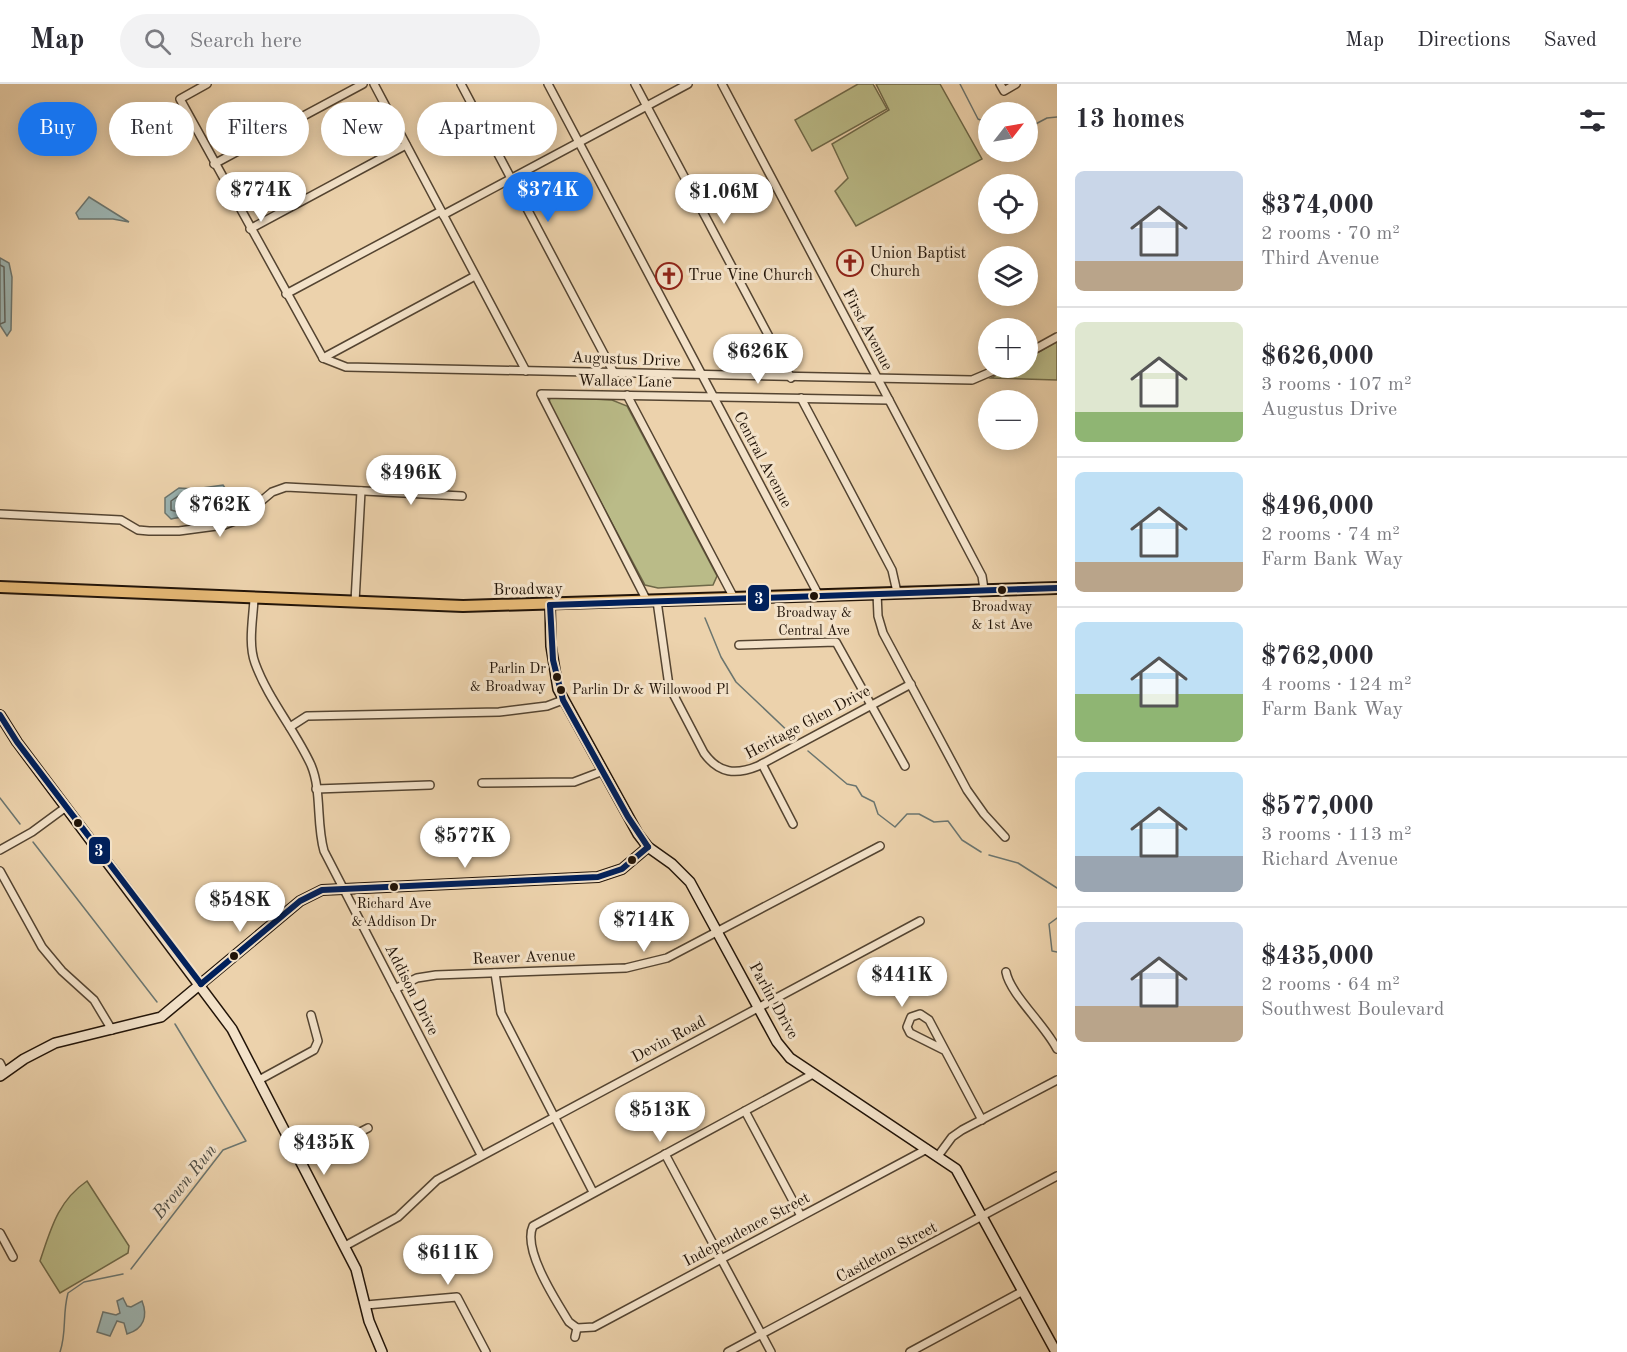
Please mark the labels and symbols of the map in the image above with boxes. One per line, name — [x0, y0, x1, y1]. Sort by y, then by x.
north arrow — [978, 102, 1038, 162]
pin: $774K — [219, 172, 303, 223]
pin: $374K — [506, 172, 590, 223]
pin: $1.06M — [675, 174, 773, 225]
place label: Union Baptist Church — [870, 246, 967, 280]
church icon: Union Baptist Church — [835, 248, 865, 278]
church icon: True Vine Church — [654, 261, 684, 291]
place label: True Vine Church — [688, 268, 813, 284]
street label: First Avenue — [839, 287, 895, 373]
pin: $626K — [716, 334, 800, 385]
street label: Augustus Drive — [571, 350, 681, 370]
street label: Wallace Lane — [578, 373, 672, 391]
street label: Central Avenue — [730, 409, 794, 511]
pin: $496K — [369, 455, 453, 506]
pin: $762K — [178, 487, 262, 538]
street label: Broadway — [493, 581, 564, 599]
line badge: 3 — [747, 584, 770, 612]
marker: Broadway & 1st Ave — [996, 584, 1008, 596]
marker: Broadway & Central Ave — [808, 590, 820, 602]
text: 3 — [754, 592, 764, 608]
place label: Broadway & 1st Ave — [971, 600, 1033, 632]
place label: Broadway & Central Ave — [776, 606, 852, 638]
place label: Parlin Dr & Broadway — [470, 662, 547, 694]
marker: Parlin Dr & Broadway — [551, 671, 563, 683]
place label: Parlin Dr & Willowood Pl — [572, 683, 729, 697]
street label: Heritage Glen Drive — [743, 683, 873, 763]
marker: Parlin Dr & Willowood Pl — [555, 684, 567, 696]
unlabelled marker — [72, 817, 84, 829]
pin: $577K — [423, 818, 507, 869]
line badge: 3 — [88, 836, 111, 865]
text: 3 — [94, 844, 104, 860]
unlabelled marker — [626, 854, 638, 866]
marker: Richard Ave & Addison Dr — [388, 881, 400, 893]
pin: $548K — [198, 882, 282, 933]
place label: Richard Ave & Addison Dr — [351, 897, 437, 929]
pin: $714K — [602, 902, 686, 953]
street label: Addison Drive — [381, 942, 441, 1038]
street label: Reaver Avenue — [472, 948, 576, 968]
unlabelled marker — [228, 950, 240, 962]
pin: $441K — [860, 957, 944, 1008]
street label: Parlin Drive — [745, 960, 801, 1042]
street label: Devin Road — [629, 1014, 709, 1066]
pin: $513K — [618, 1092, 702, 1143]
pin: $435K — [282, 1125, 366, 1176]
water label: Brown Run — [149, 1141, 220, 1224]
street label: Independence Street — [681, 1190, 813, 1270]
street label: Castleton Street — [834, 1219, 941, 1286]
pin: $611K — [406, 1235, 490, 1286]

